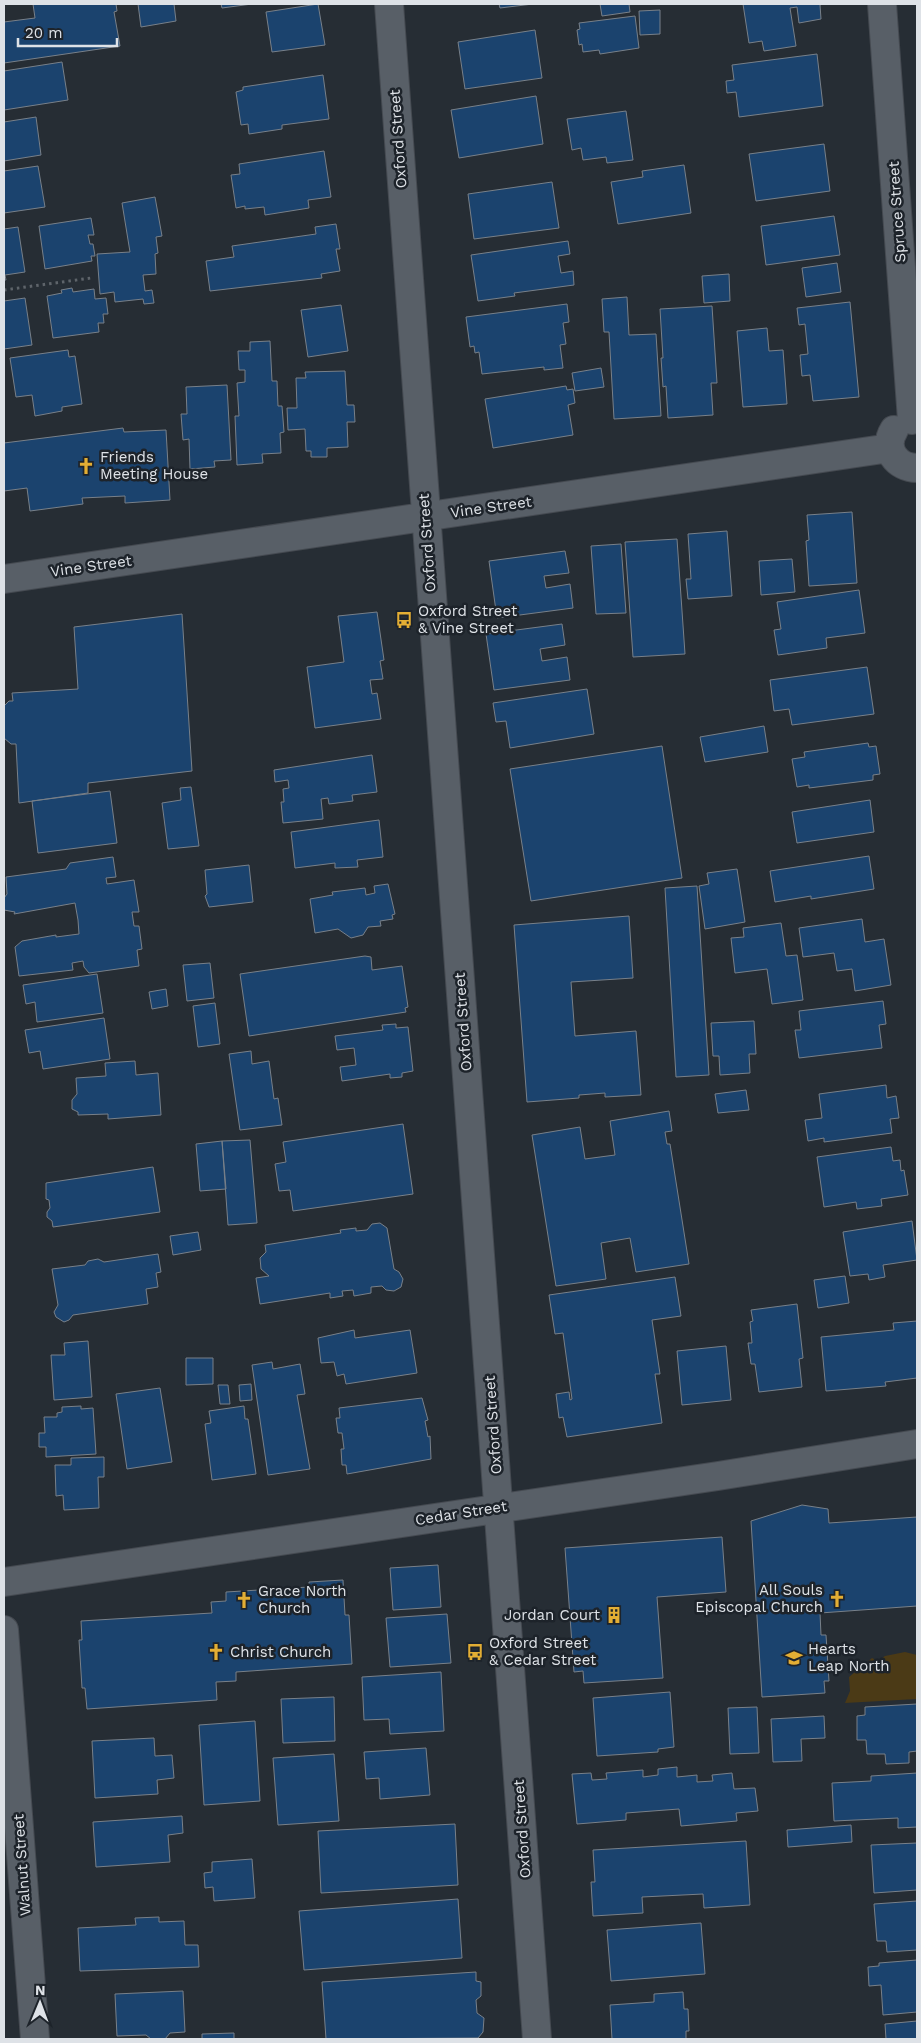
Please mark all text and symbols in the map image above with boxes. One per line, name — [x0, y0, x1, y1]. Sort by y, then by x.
scale bar — [18, 15, 116, 47]
text: 20 m — [25, 24, 63, 42]
street label: Oxford Street — [386, 88, 410, 189]
street label: Spruce Street — [884, 160, 910, 263]
place label: Friends Meeting House — [100, 448, 208, 483]
church icon: Friends Meeting House — [76, 456, 96, 476]
street label: Oxford Street — [415, 492, 439, 593]
street label: Vine Street — [449, 492, 534, 522]
street label: Vine Street — [49, 551, 134, 581]
place label: Oxford Street & Vine Street — [418, 602, 518, 637]
bus stop icon: Oxford Street & Vine Street — [394, 610, 414, 630]
street label: Oxford Street — [451, 971, 475, 1072]
street label: Oxford Street — [481, 1374, 505, 1475]
street label: Cedar Street — [414, 1497, 509, 1529]
place label: All Souls Episcopal Church — [695, 1581, 823, 1616]
place label: Grace North Church — [258, 1582, 347, 1617]
church icon: All Souls Episcopal Church — [827, 1589, 847, 1609]
church icon: Grace North Church — [234, 1590, 254, 1610]
building icon: Jordan Court — [604, 1605, 624, 1625]
place label: Jordan Court — [504, 1606, 601, 1624]
place label: Oxford Street & Cedar Street — [489, 1634, 597, 1669]
place label: Hearts Leap North — [808, 1640, 890, 1675]
church icon: Christ Church — [206, 1642, 226, 1662]
bus stop icon: Oxford Street & Cedar Street — [465, 1642, 485, 1662]
place label: Christ Church — [230, 1643, 331, 1661]
school or university icon: Hearts Leap North — [784, 1648, 804, 1668]
street label: Oxford Street — [510, 1778, 534, 1879]
street label: Walnut Street — [9, 1813, 35, 1917]
north arrow — [15, 1978, 65, 2028]
text: N — [35, 1982, 46, 1998]

